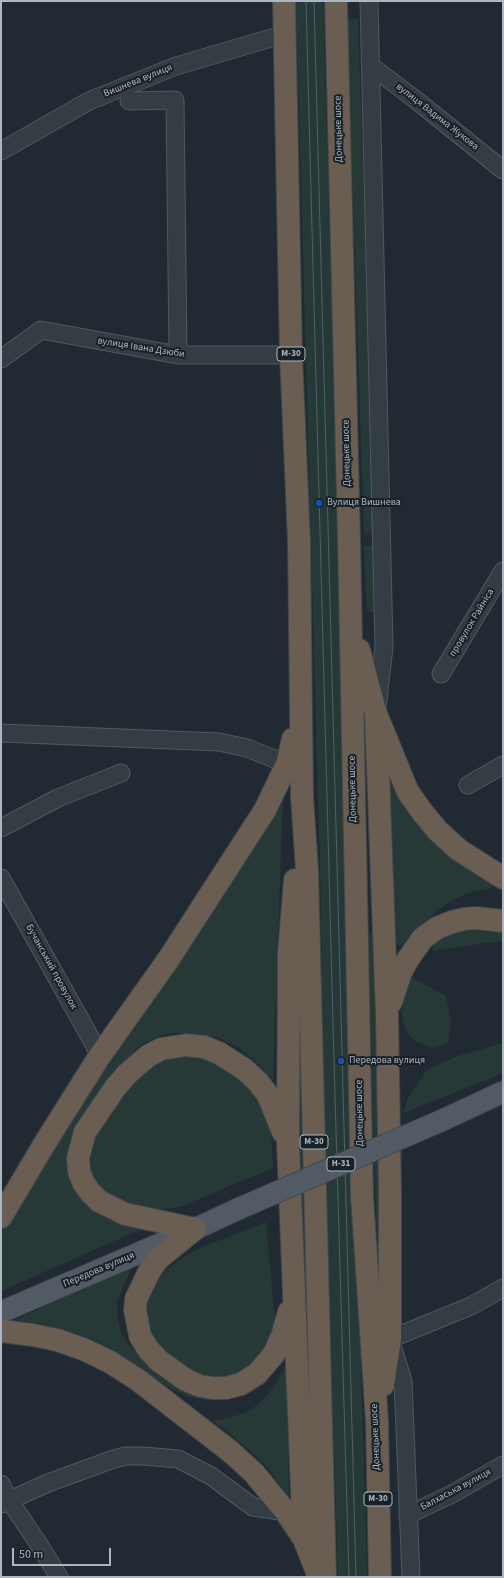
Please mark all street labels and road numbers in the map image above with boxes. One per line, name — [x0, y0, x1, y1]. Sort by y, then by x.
street label: Вишнева вулиця — [102, 62, 174, 100]
street label: вулиця Вадима Жукова — [393, 81, 481, 153]
street label: Донецьке шосе — [332, 95, 346, 163]
street label: вулиця Івана Дзюби — [97, 335, 185, 361]
road number: М-30 — [277, 347, 305, 361]
street label: Донецьке шосе — [340, 419, 354, 487]
street label: провулок Райніса — [447, 587, 497, 659]
street label: Донецьке шосе — [346, 755, 360, 823]
street label: Бучанський провулок — [23, 922, 79, 1012]
street label: Донецьке шосе — [353, 1079, 367, 1147]
road number: М-30 — [300, 1135, 328, 1149]
road number: Н-31 — [327, 1157, 355, 1171]
street label: Передова вулиця — [62, 1250, 136, 1290]
street label: Донецьке шосе — [369, 1403, 383, 1471]
street label: Балхаська вулиця — [419, 1466, 493, 1514]
road number: М-30 — [364, 1492, 392, 1506]

